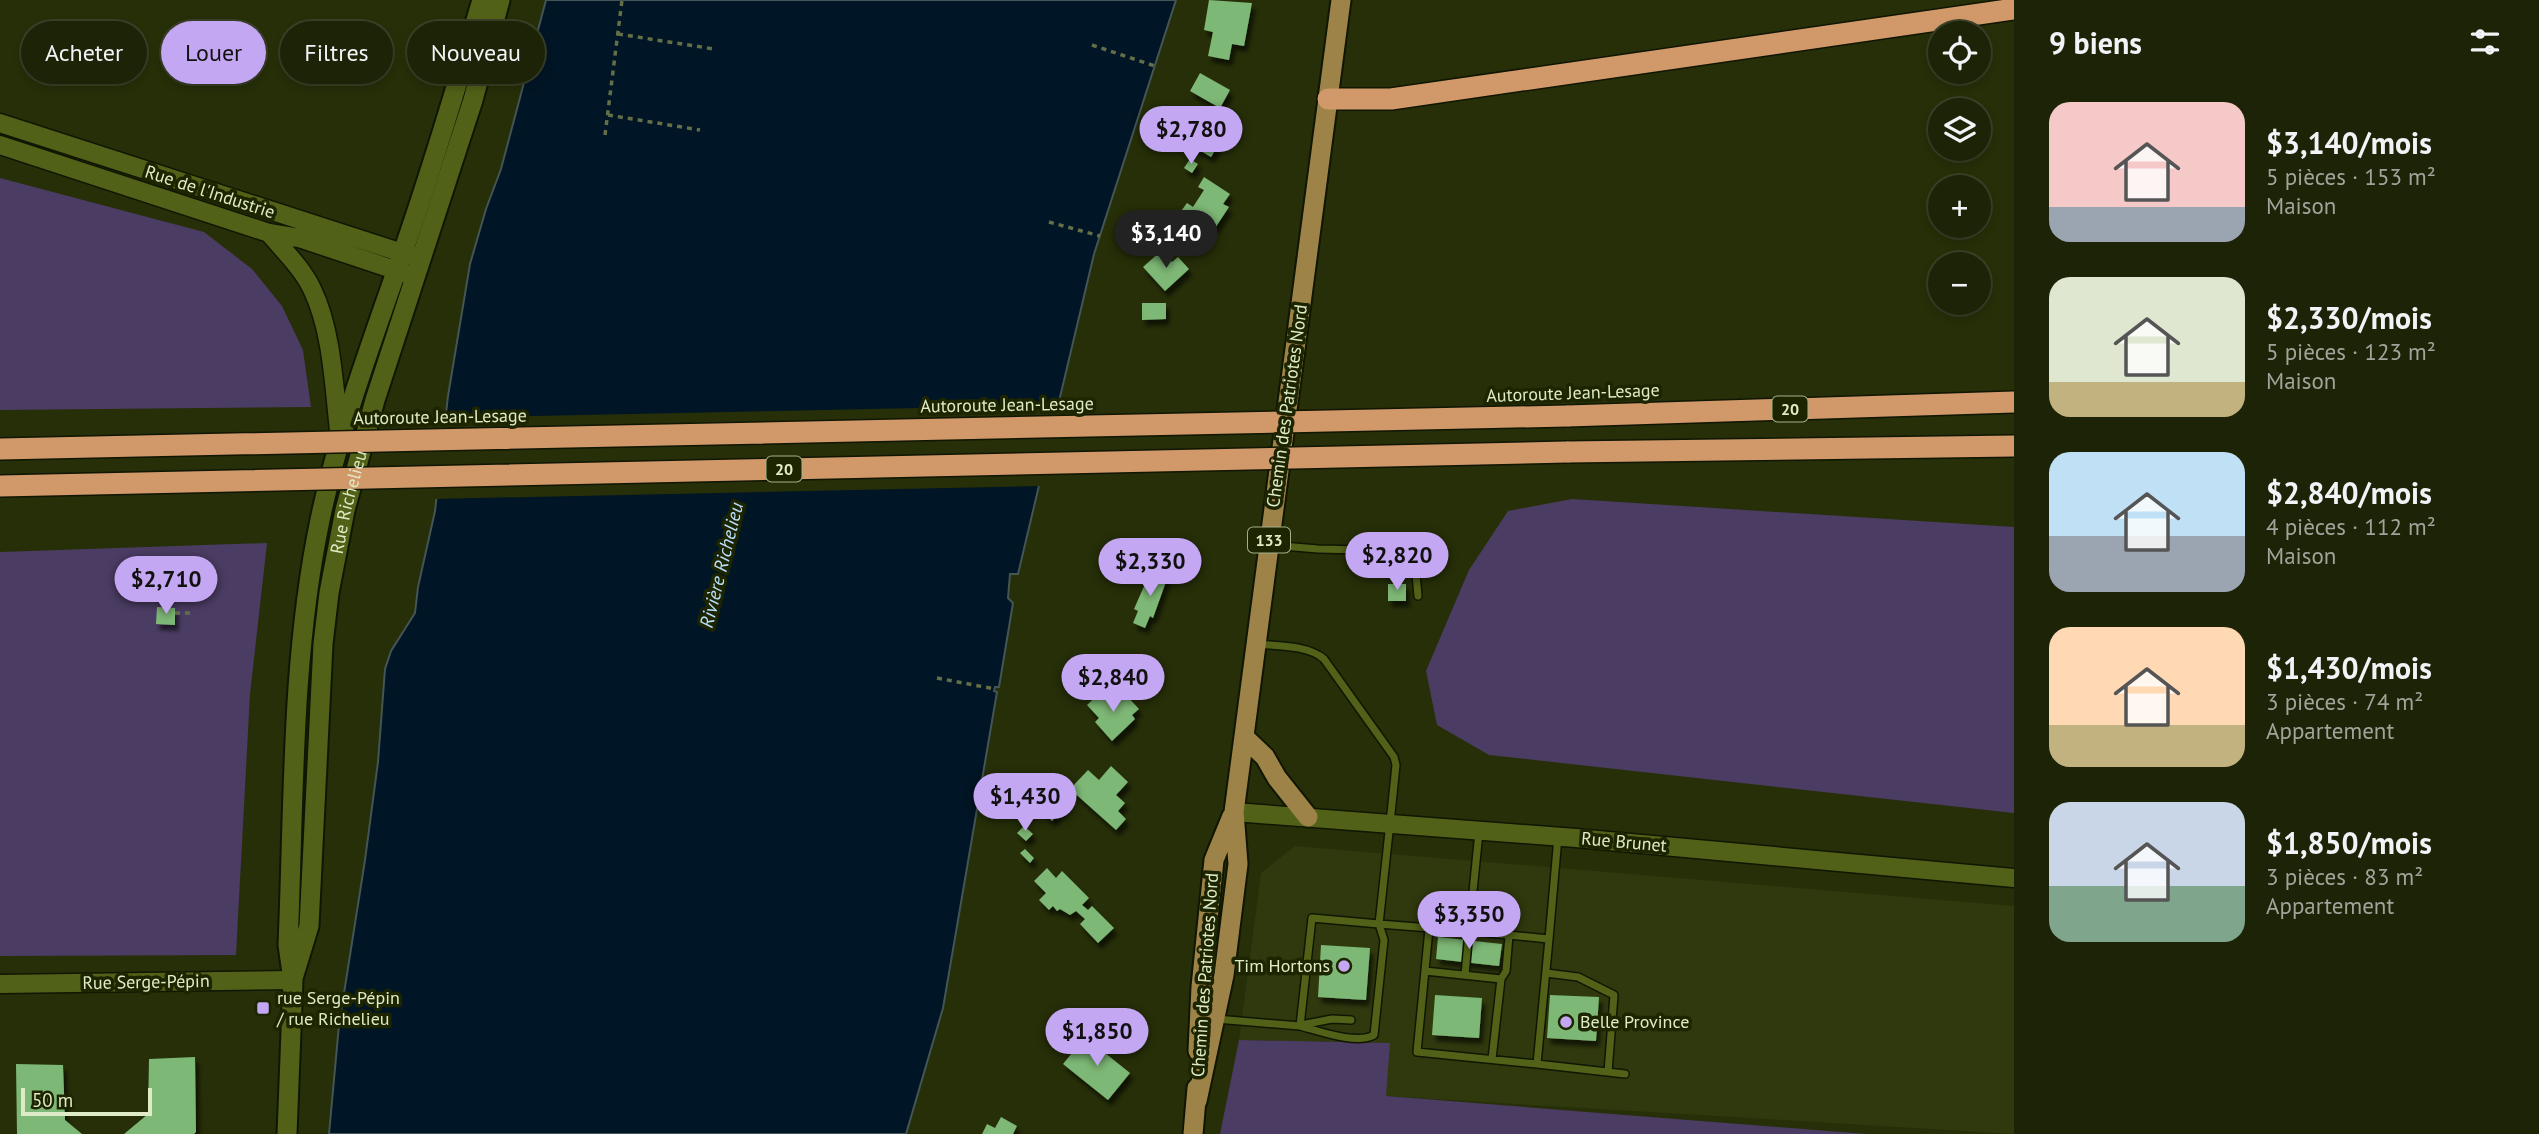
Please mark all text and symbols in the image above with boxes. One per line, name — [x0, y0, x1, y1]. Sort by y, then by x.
chip: Acheter — [21, 21, 147, 84]
chip: Louer — [161, 21, 266, 84]
chip: Filtres — [280, 21, 393, 84]
chip: Nouveau — [407, 21, 545, 84]
map controls — [1928, 21, 1991, 315]
button: locate — [1928, 21, 1991, 84]
text: 9 biens — [2049, 23, 2142, 62]
icon: filters — [2466, 23, 2504, 61]
button: layers — [1928, 98, 1991, 161]
pin: $2,780 — [1134, 106, 1248, 166]
text: $2,780 — [1155, 114, 1227, 143]
text: $3,140/mois — [2266, 123, 2432, 162]
icon: home — [2105, 130, 2189, 214]
street label: Rue de l'Industrie — [142, 160, 278, 223]
text: 5 pièces · 153 m² — [2266, 162, 2436, 191]
button: + — [1928, 175, 1991, 238]
text: Maison — [2266, 191, 2336, 220]
pin: $3,140 — [1109, 210, 1223, 270]
text: $3,140 — [1130, 218, 1202, 247]
button: − — [1928, 252, 1991, 315]
text: $2,330/mois — [2266, 298, 2432, 337]
street label: Chemin des Patriotes Nord — [1261, 303, 1312, 509]
icon: home — [2105, 305, 2189, 389]
text: 5 pièces · 123 m² — [2266, 337, 2436, 366]
text: Maison — [2266, 366, 2336, 395]
street label: Autoroute Jean-Lesage — [1486, 378, 1660, 407]
street label: Autoroute Jean-Lesage — [920, 391, 1094, 418]
road number: 20 — [1772, 396, 1808, 422]
street label: Autoroute Jean-Lesage — [353, 403, 527, 430]
street label: Rue Richelieu — [325, 448, 372, 556]
road number: 20 — [766, 456, 802, 482]
text: $2,840/mois — [2266, 473, 2432, 512]
icon: home — [2105, 480, 2189, 564]
water label: Rivière Richelieu — [694, 499, 748, 630]
text: 4 pièces · 112 m² — [2266, 512, 2436, 541]
road number: 133 — [1248, 527, 1290, 552]
pin: $2,820 — [1340, 532, 1454, 592]
pin: $2,330 — [1093, 538, 1207, 598]
text: $2,820 — [1361, 540, 1433, 569]
text: Maison — [2266, 541, 2336, 570]
text: $2,330 — [1114, 546, 1186, 575]
pin: $2,710 — [109, 556, 223, 616]
text: $2,710 — [130, 564, 202, 593]
text: $1,430/mois — [2266, 648, 2432, 687]
pin: $2,840 — [1056, 654, 1170, 714]
icon: home — [2105, 655, 2189, 739]
text: $2,840 — [1077, 662, 1149, 691]
text: 3 pièces · 74 m² — [2266, 687, 2423, 716]
text: Appartement — [2266, 716, 2394, 745]
pin: $1,430 — [968, 774, 1082, 833]
text: $1,430 — [989, 781, 1061, 810]
text: $1,850/mois — [2266, 823, 2432, 862]
street label: Rue Brunet — [1580, 826, 1668, 857]
icon: home — [2105, 830, 2189, 914]
text: 3 pièces · 83 m² — [2266, 862, 2423, 891]
street label: Chemin des Patriotes Nord — [1186, 872, 1223, 1078]
text: Appartement — [2266, 891, 2394, 920]
pin: $3,350 — [1412, 892, 1526, 951]
text: $3,350 — [1433, 899, 1505, 928]
place label: Tim Hortons — [1234, 954, 1330, 977]
marker: Tim Hortons — [1336, 958, 1352, 974]
street label: Rue Serge-Pépin — [82, 969, 210, 994]
place label: rue Serge-Pépin / rue Richelieu — [276, 986, 400, 1030]
marker: rue Serge-Pépin / rue Richelieu — [255, 1000, 271, 1016]
pin: $1,850 — [1040, 1009, 1154, 1068]
place label: Belle Province — [1580, 1010, 1689, 1033]
marker: Belle Province — [1558, 1014, 1574, 1030]
text: $1,850 — [1061, 1016, 1133, 1045]
scale bar — [21, 1085, 152, 1117]
text: 50 m — [32, 1088, 73, 1112]

